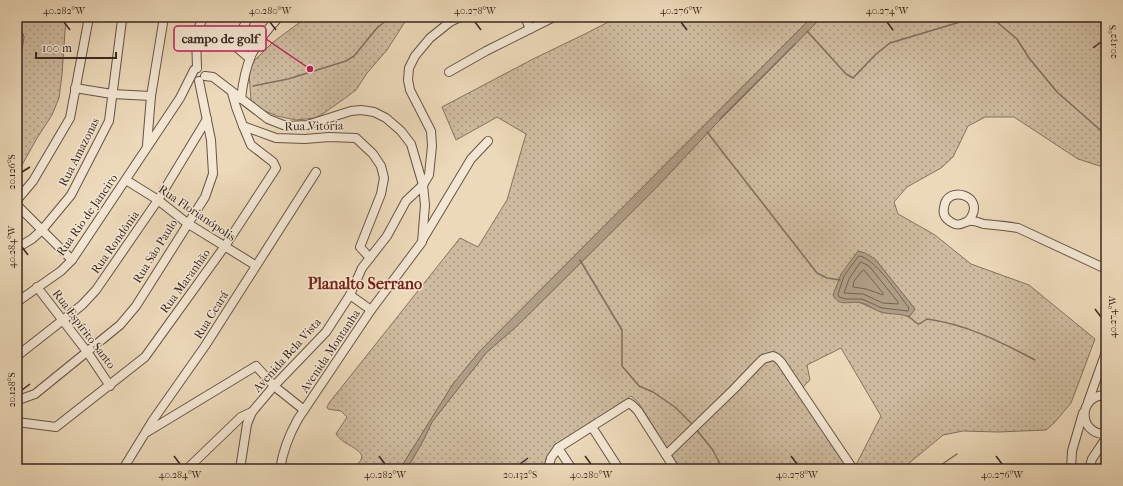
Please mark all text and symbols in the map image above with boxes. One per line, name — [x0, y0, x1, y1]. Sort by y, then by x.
text: 40.282°W — [43, 5, 86, 17]
text: 40.280°W — [249, 5, 292, 17]
text: 40.278°W — [454, 5, 497, 17]
text: 40.276°W — [660, 5, 703, 17]
text: 40.274°W — [866, 5, 909, 17]
text: 20.132°S — [1107, 25, 1119, 59]
callout: campo de golf — [174, 26, 266, 51]
text: campo de golf — [182, 31, 261, 47]
scale bar — [36, 34, 116, 60]
text: 100 m — [42, 41, 72, 55]
street label: Rua Amazonas — [56, 115, 103, 189]
street label: Rua Vitória — [284, 118, 344, 134]
text: 20.126°S — [6, 154, 18, 190]
street label: Rua Rio de Janeiro — [54, 171, 120, 259]
street label: Rua Florianópolis — [156, 182, 239, 244]
street label: Rua Rondônia — [88, 208, 142, 276]
street label: Rua São Paulo — [130, 217, 180, 285]
text: 40.284°W — [6, 224, 18, 268]
street label: Rua Maranhão — [157, 246, 213, 316]
district label: Planalto Serrano — [308, 274, 422, 293]
street label: Rua Espírito Santo — [50, 287, 118, 371]
street label: Rua Ceará — [191, 288, 231, 341]
text: 40.274°W — [1107, 295, 1119, 338]
street label: Avenida Montanha — [296, 306, 363, 396]
street label: Avenida Bela Vista — [249, 315, 324, 396]
text: 20.128°S — [6, 372, 18, 408]
text: 40.284°W — [159, 469, 203, 481]
text: 40.282°W — [364, 469, 407, 481]
text: 20.132°S — [503, 469, 537, 481]
text: 40.280°W — [570, 469, 613, 481]
text: 40.278°W — [776, 469, 819, 481]
text: 40.276°W — [981, 469, 1024, 481]

